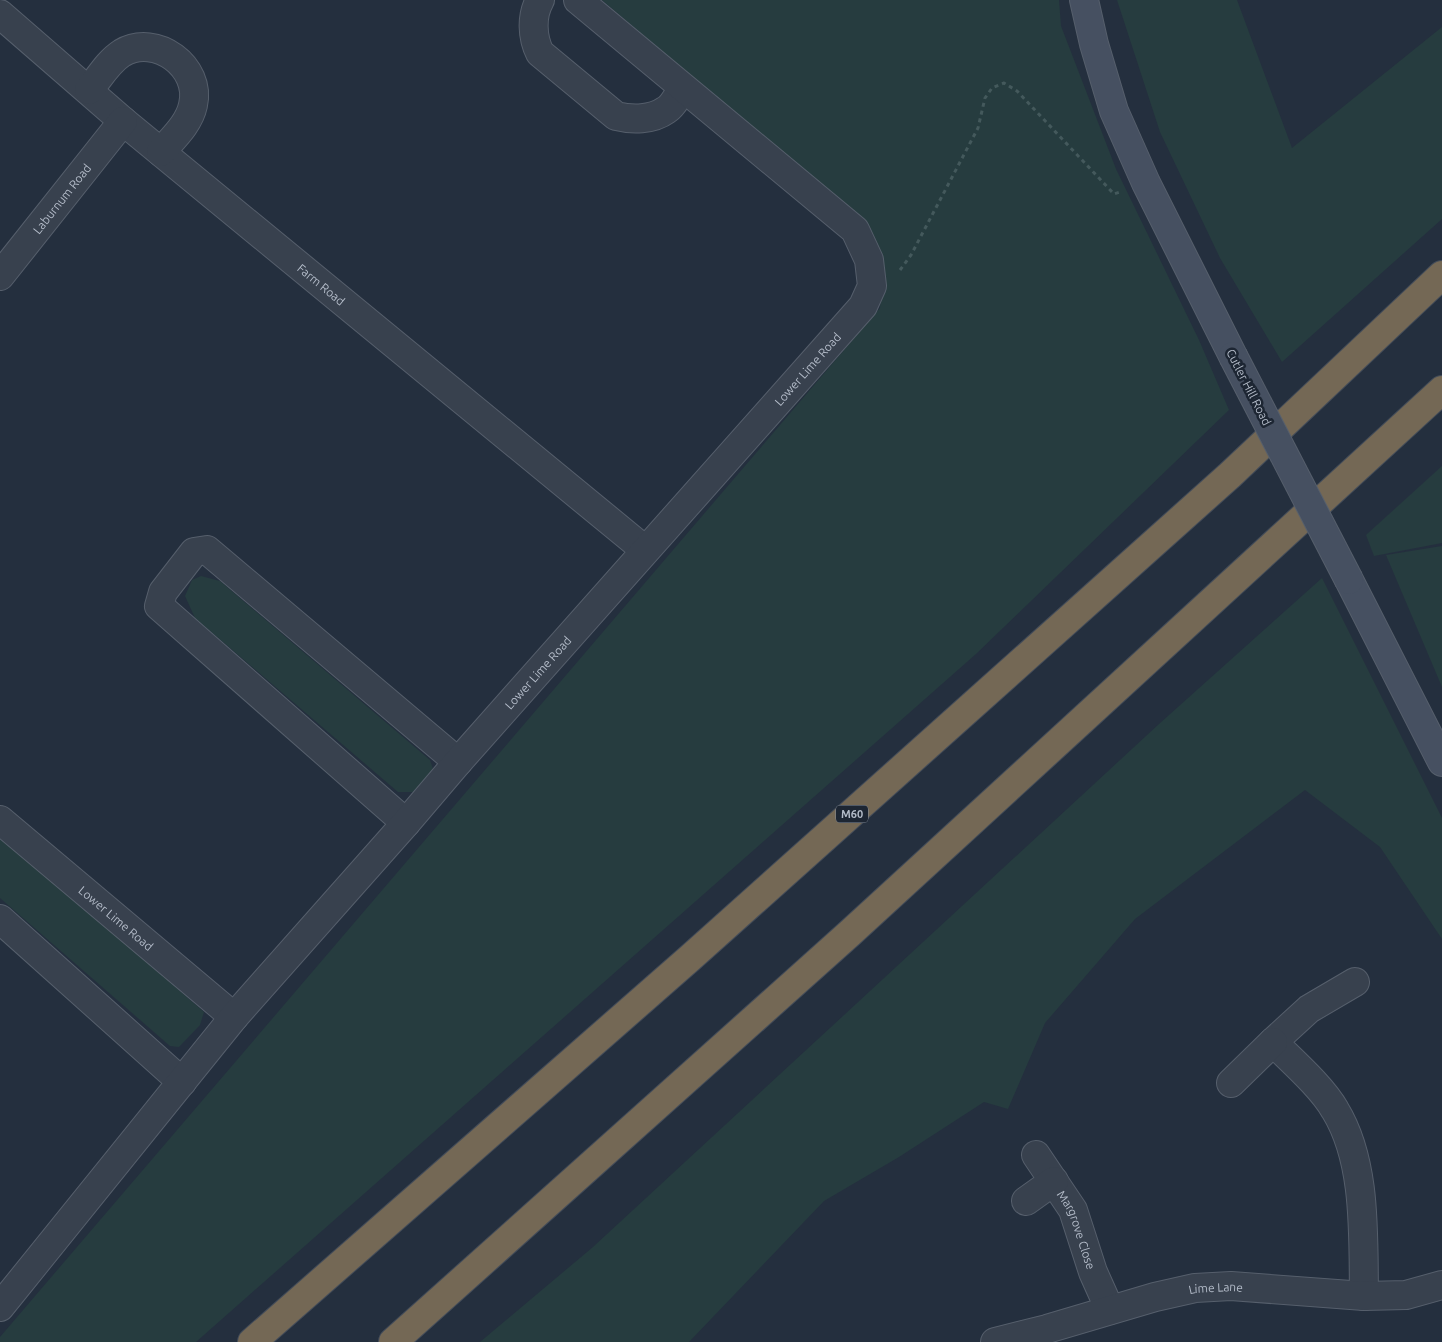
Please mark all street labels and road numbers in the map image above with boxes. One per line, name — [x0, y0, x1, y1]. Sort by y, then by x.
street label: Laburnum Road — [30, 161, 93, 236]
street label: Farm Road — [295, 261, 348, 307]
street label: Lower Lime Road — [772, 330, 843, 408]
street label: Cutler Hill Road — [1224, 347, 1274, 427]
street label: Lower Lime Road — [502, 633, 573, 711]
road number: M60 — [836, 806, 868, 822]
street label: Lower Lime Road — [77, 883, 156, 953]
street label: Margrove Close — [1055, 1188, 1098, 1271]
street label: Lime Lane — [1187, 1279, 1243, 1296]

